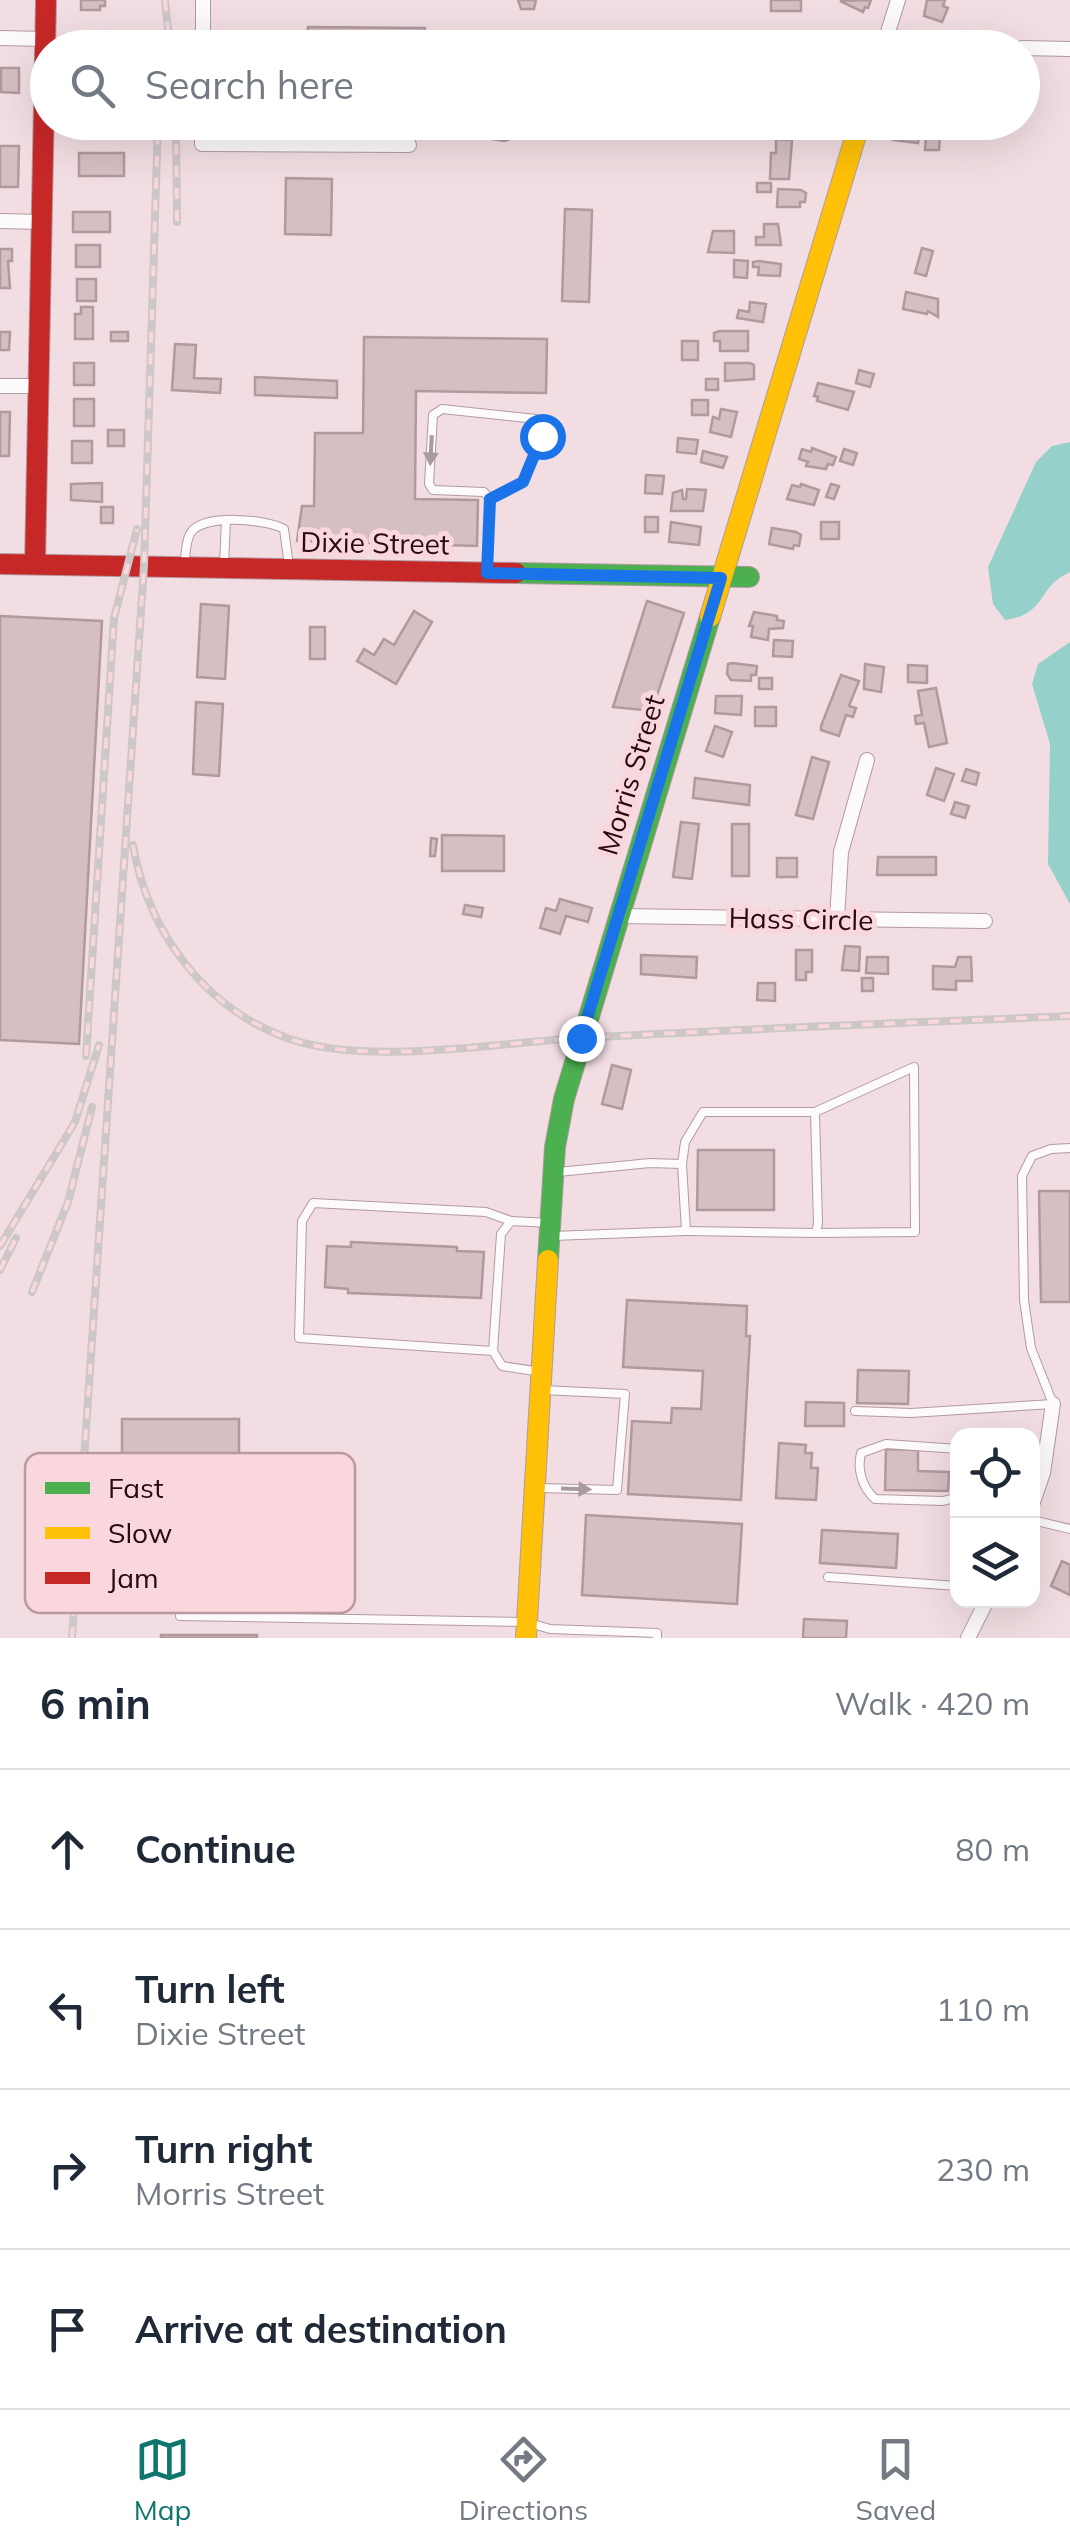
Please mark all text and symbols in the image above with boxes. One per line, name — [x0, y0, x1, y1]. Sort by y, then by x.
search box — [30, 30, 1040, 140]
icon: search — [65, 58, 120, 113]
text: Search here — [145, 61, 354, 109]
route start — [520, 414, 566, 460]
one-way arrow — [423, 434, 439, 466]
street label: Dixie Street — [300, 524, 450, 561]
street label: Morris Street — [590, 690, 672, 859]
street label: Hass Circle — [728, 900, 874, 937]
route end — [559, 1016, 605, 1062]
map controls — [950, 1428, 1040, 1608]
button: locate — [950, 1428, 1040, 1518]
legend — [25, 1453, 355, 1613]
text: Fast — [108, 1470, 164, 1505]
one-way arrow — [560, 1481, 592, 1497]
text: Slow — [108, 1515, 172, 1550]
button: layers — [950, 1518, 1040, 1608]
text: Jam — [108, 1560, 159, 1595]
text: 6 min — [40, 1677, 151, 1730]
text: Walk · 420 m — [835, 1683, 1030, 1723]
icon: ahead — [40, 1822, 95, 1877]
text: Continue — [135, 1825, 296, 1873]
text: 80 m — [955, 1829, 1030, 1869]
text: Turn left — [135, 1965, 285, 2013]
icon: left — [40, 1982, 95, 2037]
text: 110 m — [936, 1989, 1030, 2029]
text: Dixie Street — [135, 2013, 306, 2053]
text: Turn right — [135, 2125, 312, 2173]
icon: right — [40, 2142, 95, 2197]
text: 230 m — [936, 2149, 1030, 2189]
text: Morris Street — [135, 2173, 324, 2213]
icon: arrive — [40, 2302, 95, 2357]
text: Arrive at destination — [135, 2305, 507, 2353]
tab: Map — [134, 2432, 191, 2527]
tab: Directions — [459, 2432, 588, 2527]
tab: Saved — [855, 2432, 936, 2527]

